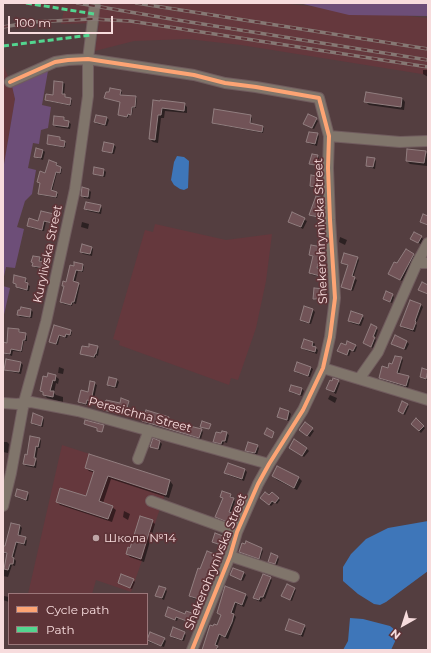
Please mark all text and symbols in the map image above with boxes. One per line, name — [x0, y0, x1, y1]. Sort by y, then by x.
scale bar — [10, 8, 115, 34]
text: 100 m — [15, 15, 51, 30]
street label: Shekerohrynivska Street — [311, 158, 331, 304]
street label: Kurylivska Street — [31, 204, 65, 304]
street label: Peresichna Street — [87, 394, 193, 436]
street label: Shekerohrynivska Street — [182, 492, 250, 632]
place label: Школа №14 — [104, 531, 176, 545]
marker: Школа №14 — [91, 533, 101, 543]
legend — [8, 593, 148, 645]
text: Cycle path — [46, 602, 109, 617]
north arrow — [383, 605, 423, 645]
text: Path — [46, 622, 75, 637]
text: N — [388, 626, 403, 643]

